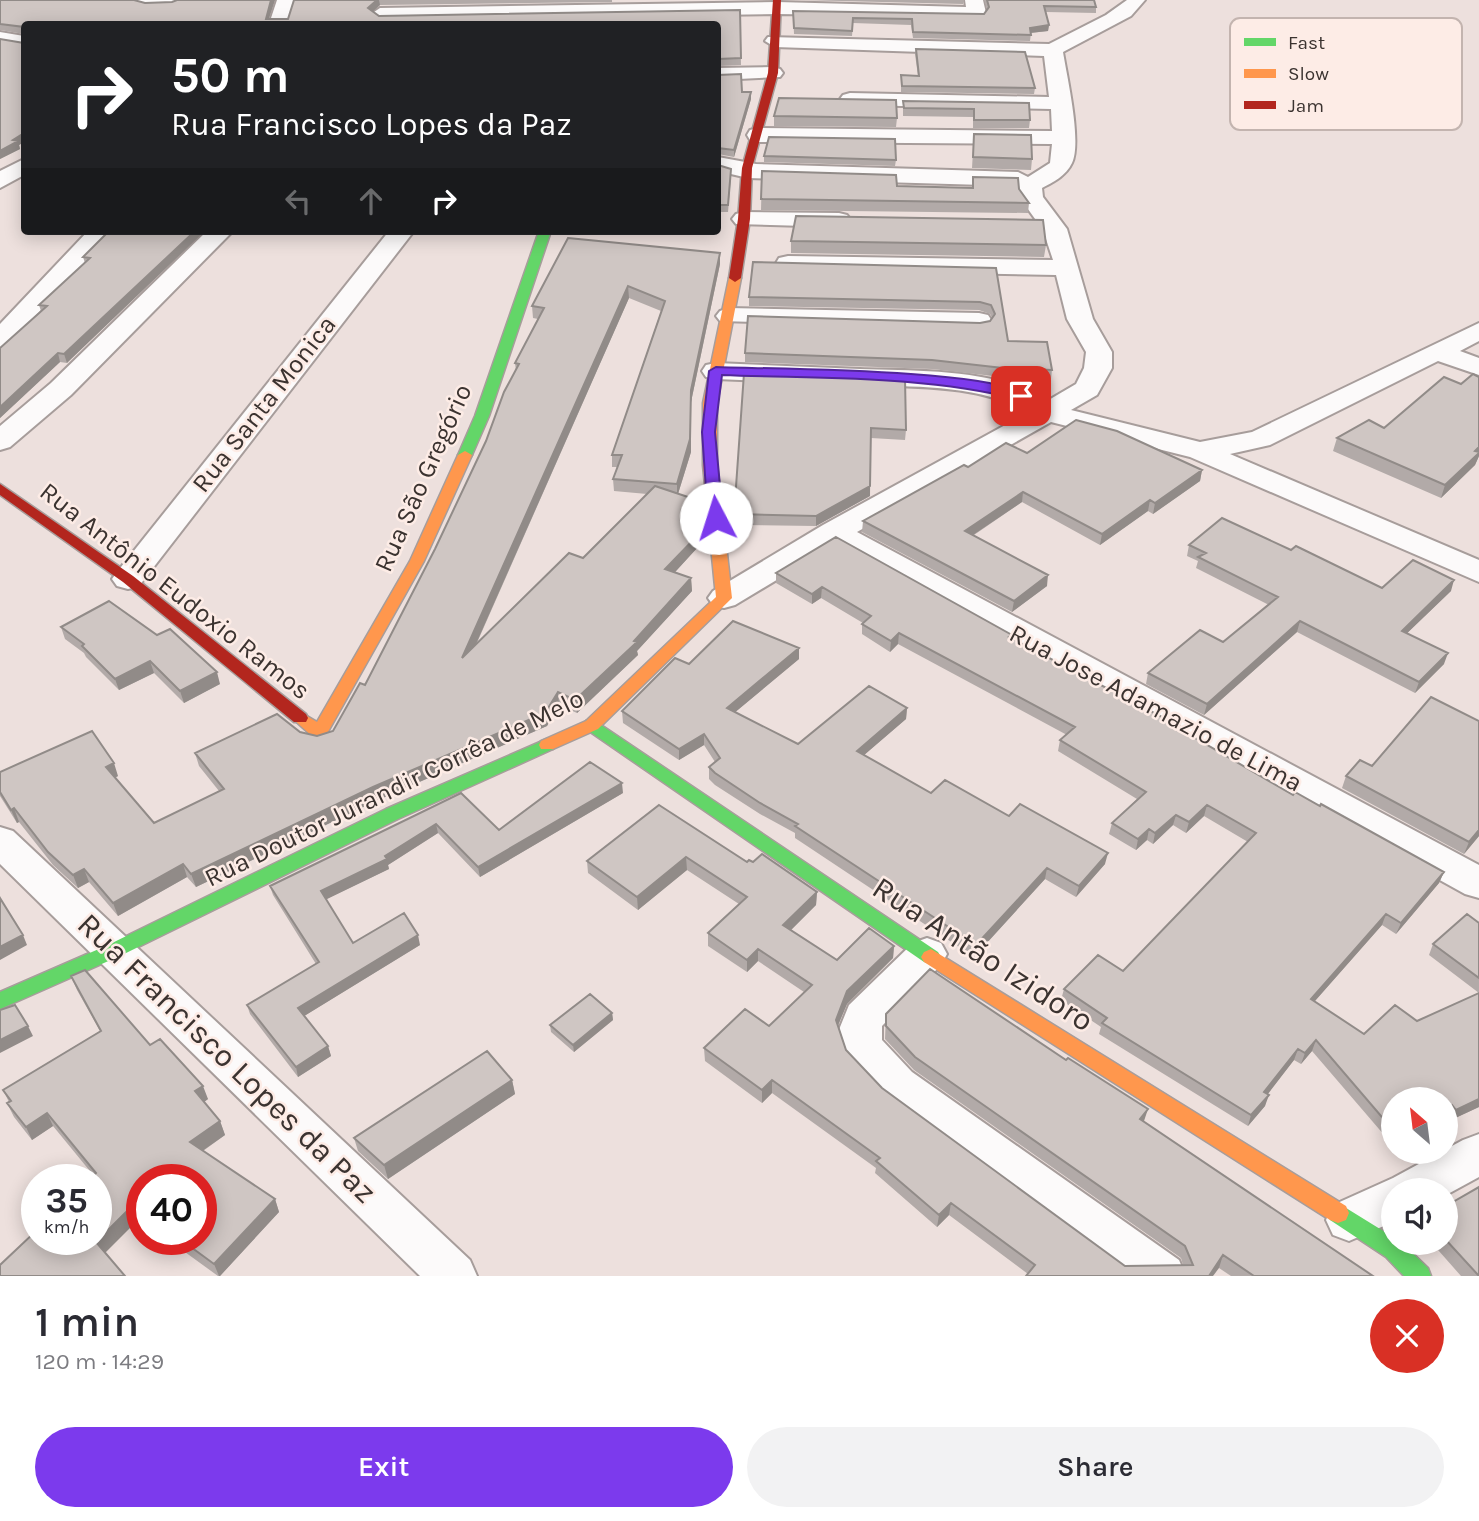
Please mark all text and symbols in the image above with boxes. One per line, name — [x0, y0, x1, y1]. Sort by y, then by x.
legend — [1230, 18, 1462, 130]
text: Fast — [1288, 32, 1325, 54]
text: 50 m — [171, 47, 289, 104]
icon: right — [56, 49, 147, 140]
text: Slow — [1288, 63, 1329, 85]
text: Jam — [1288, 95, 1324, 117]
text: Rua Francisco Lopes da Paz — [171, 106, 572, 143]
icon: left — [279, 182, 317, 220]
icon: ahead — [352, 182, 390, 220]
icon: right — [425, 182, 463, 220]
street label: Rua Santa Monica — [185, 310, 343, 498]
pin — [991, 366, 1051, 426]
icon: arrive — [1002, 377, 1040, 415]
street label: Rua São Gregório — [368, 379, 478, 577]
street label: Rua Antônio Eudoxio Ramos — [34, 476, 316, 706]
position arrow — [679, 481, 753, 555]
street label: Rua Jose Adamazio de Lima — [1004, 617, 1308, 799]
street label: Rua Doutor Jurandir Corrêa de Melo — [199, 682, 589, 894]
street label: Rua Antão Izidoro — [866, 869, 1100, 1039]
street label: Rua Francisco Lopes da Paz — [70, 906, 384, 1210]
north arrow — [1381, 1087, 1458, 1164]
map controls — [1381, 1087, 1458, 1255]
speed limit sign: 40 — [126, 1164, 217, 1255]
button: sound — [1381, 1178, 1458, 1255]
text: 35 — [45, 1180, 88, 1221]
text: km/h — [44, 1216, 89, 1238]
text: 1 min — [35, 1297, 139, 1347]
button: close — [1370, 1299, 1444, 1373]
text: 120 m · 14:29 — [35, 1348, 164, 1375]
button: Exit — [35, 1427, 733, 1507]
button: Share — [747, 1427, 1444, 1507]

